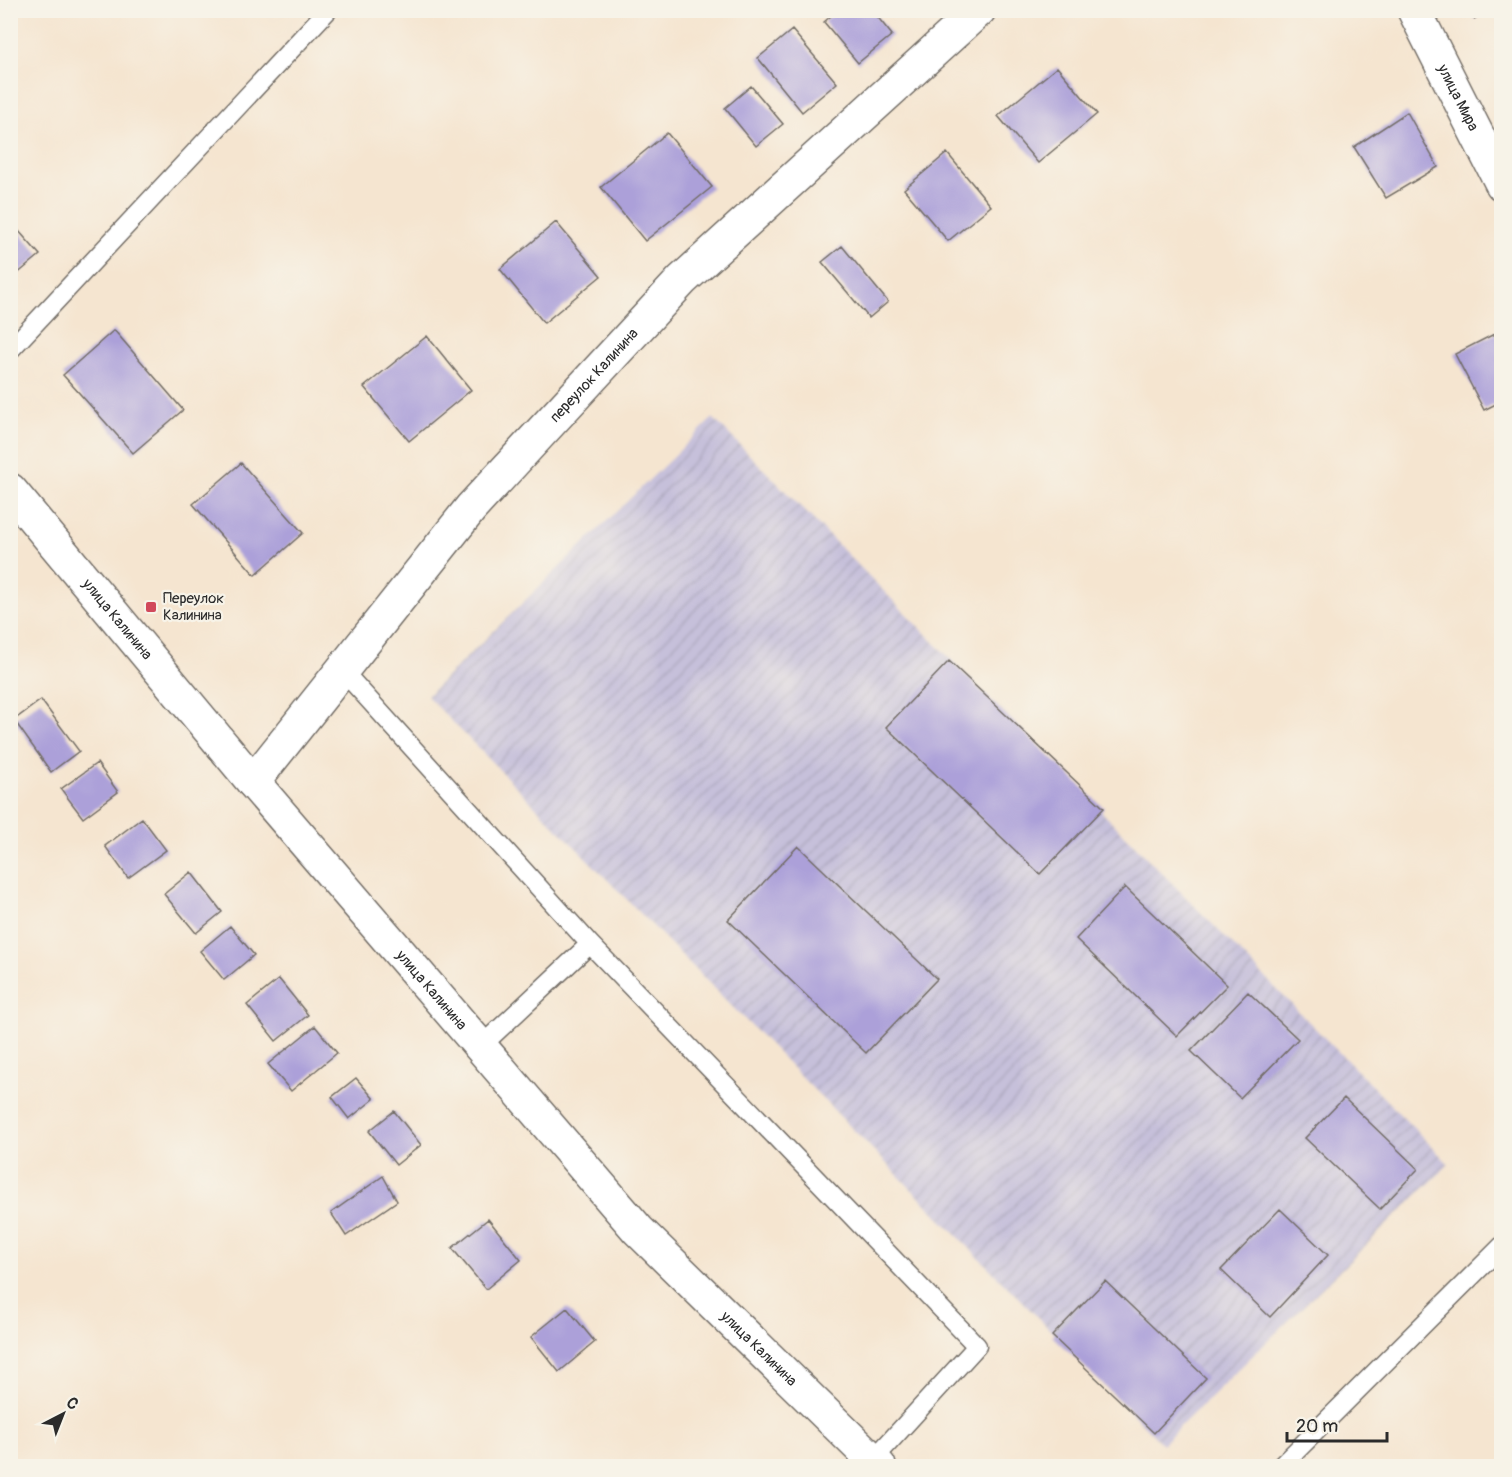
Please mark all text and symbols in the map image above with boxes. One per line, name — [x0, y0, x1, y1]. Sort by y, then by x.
street label: улица Мира — [1433, 60, 1483, 134]
street label: переулок Калинина — [546, 324, 642, 426]
street label: улица Калинина — [78, 574, 157, 663]
place label: Переулок Калинина — [163, 589, 224, 625]
marker: Переулок Калинина — [144, 600, 158, 614]
street label: улица Калинина — [391, 945, 471, 1034]
street label: улица Калинина — [716, 1306, 801, 1390]
north arrow — [33, 1384, 93, 1444]
text: С — [62, 1393, 83, 1414]
scale bar — [1287, 1405, 1388, 1443]
text: 20 m — [1296, 1415, 1338, 1438]

